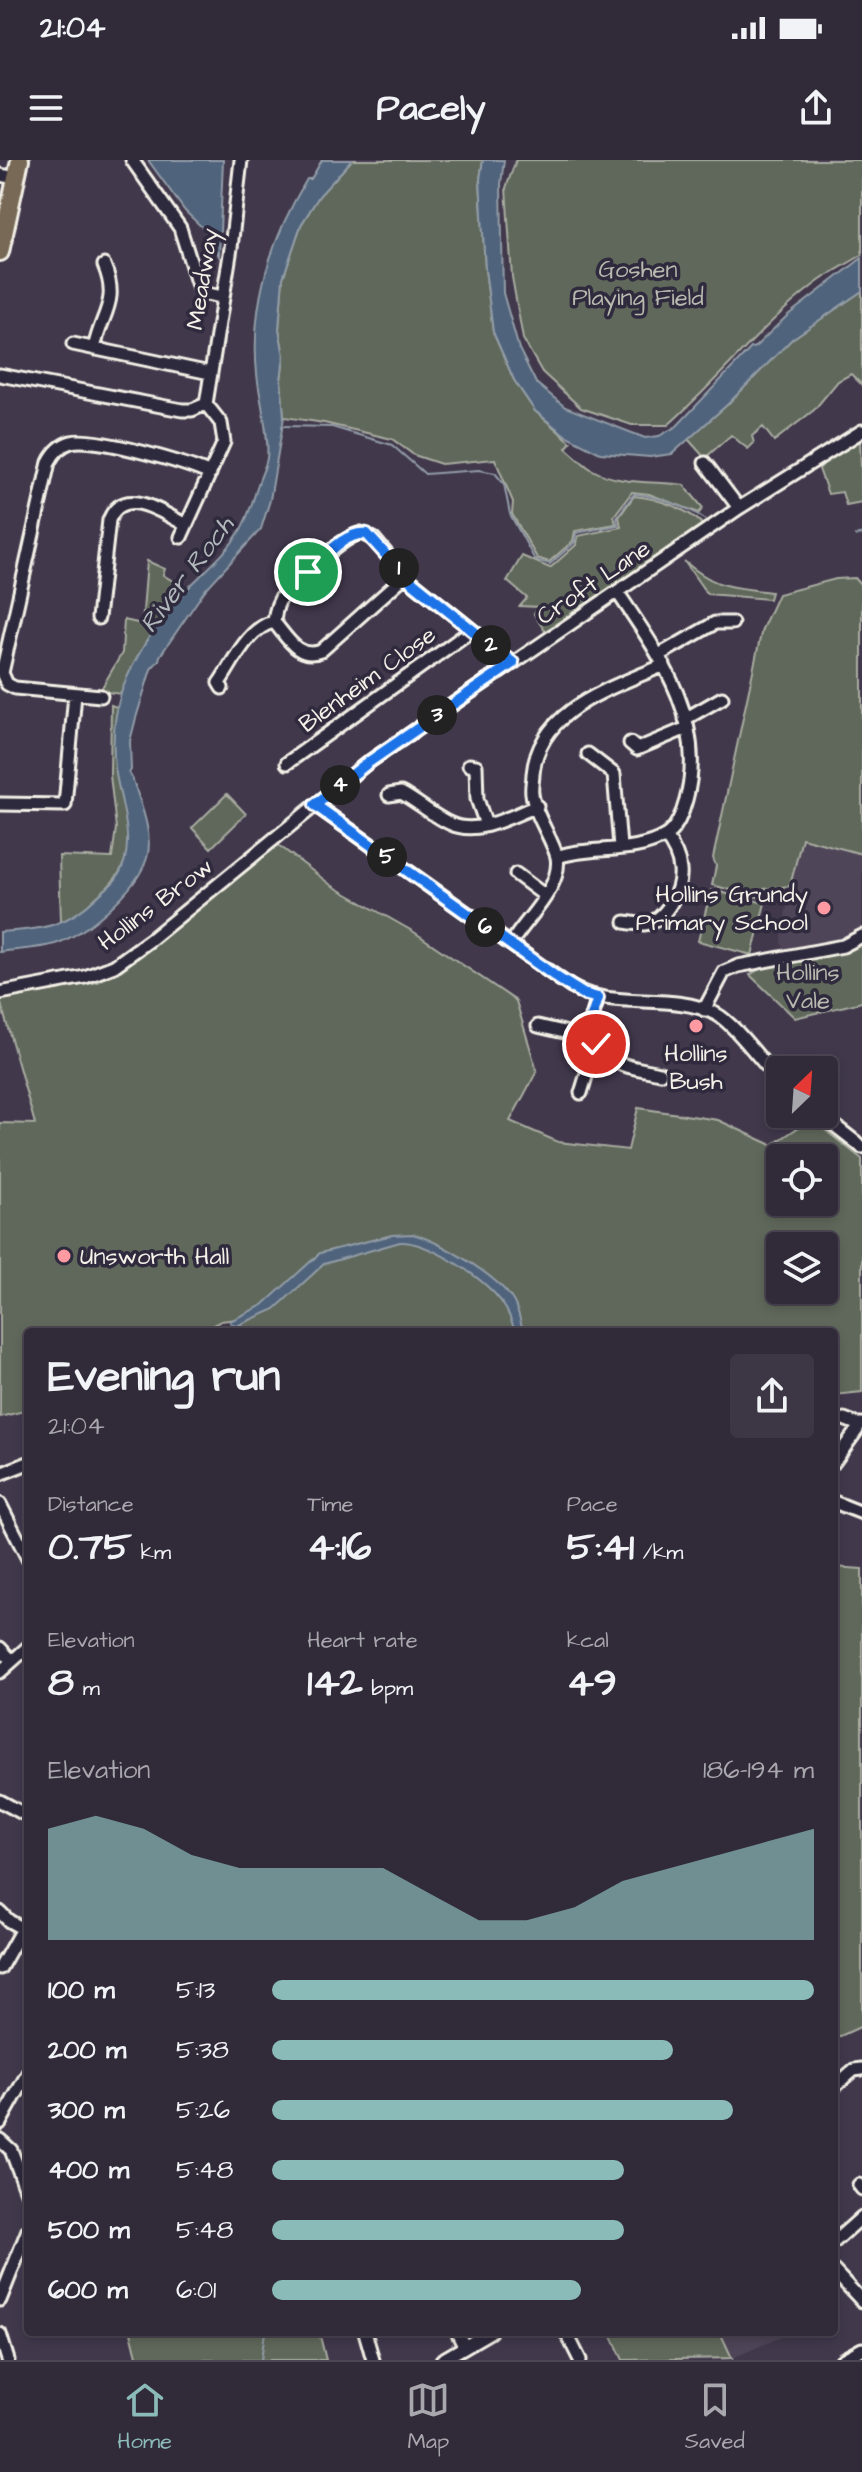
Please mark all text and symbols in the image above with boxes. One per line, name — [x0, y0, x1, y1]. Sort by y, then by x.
text: 21:04 — [40, 7, 105, 49]
text: Pacely — [377, 83, 485, 134]
icon: menu — [24, 86, 68, 130]
icon: share — [794, 86, 838, 130]
street label: Meadway — [178, 226, 229, 332]
park label: Goshen Playing Field — [572, 253, 704, 316]
water label: River Roch — [131, 508, 243, 640]
street label: Croft Lane — [530, 532, 657, 634]
pin — [274, 538, 342, 606]
pin: 1 — [379, 548, 419, 588]
icon: arrive — [286, 550, 330, 594]
text: 1 — [398, 552, 400, 583]
street label: Blenheim Close — [292, 618, 443, 741]
pin: 2 — [471, 625, 511, 665]
text: 2 — [485, 629, 497, 660]
pin: 3 — [417, 695, 457, 735]
text: 3 — [431, 699, 443, 730]
pin: 4 — [320, 765, 360, 805]
text: 4 — [333, 769, 347, 800]
pin: 5 — [367, 837, 407, 877]
text: 5 — [379, 841, 395, 872]
street label: Hollins Brow — [91, 850, 220, 959]
place label: Hollins Grundy Primary School — [636, 878, 808, 941]
marker: Hollins Grundy Primary School — [815, 899, 833, 917]
pin: 6 — [465, 907, 505, 947]
text: 6 — [478, 911, 492, 942]
park label: Hollins Vale — [776, 956, 840, 1018]
pin — [562, 1010, 630, 1078]
marker: Hollins Bush — [687, 1017, 705, 1035]
icon: check — [574, 1022, 618, 1066]
place label: Hollins Bush — [664, 1037, 728, 1099]
north arrow — [766, 1056, 838, 1128]
map controls — [766, 1056, 838, 1304]
button: locate — [766, 1144, 838, 1216]
button: layers — [766, 1232, 838, 1304]
place label: Unsworth Hall — [80, 1240, 229, 1274]
marker: Unsworth Hall — [55, 1247, 73, 1265]
text: Evening run — [48, 1347, 280, 1408]
button: share — [730, 1354, 814, 1438]
text: 21:04 — [48, 1408, 105, 1444]
text: Distance — [48, 1489, 134, 1520]
text: Time — [307, 1489, 353, 1520]
text: Pace — [567, 1489, 618, 1520]
text: 0.75 — [48, 1520, 132, 1575]
text: 4:16 — [307, 1520, 371, 1575]
text: 5:41 — [567, 1520, 634, 1575]
text: km — [132, 1537, 171, 1568]
text: /km — [634, 1537, 683, 1568]
text: Elevation — [48, 1625, 135, 1656]
text: Heart rate — [307, 1625, 418, 1656]
text: kcal — [567, 1625, 609, 1656]
text: 8 — [48, 1656, 74, 1711]
text: 142 — [307, 1656, 363, 1711]
text: 49 — [567, 1656, 617, 1711]
text: m — [74, 1673, 100, 1704]
text: bpm — [363, 1673, 413, 1704]
text: Elevation — [48, 1752, 150, 1788]
text: 186–194 m — [703, 1752, 814, 1788]
text: 100 m — [48, 1972, 115, 2008]
text: 5:13 — [176, 1972, 215, 2008]
text: 200 m — [48, 2032, 126, 2068]
text: 5:38 — [176, 2032, 229, 2068]
text: 300 m — [48, 2092, 125, 2128]
text: 5:26 — [176, 2092, 230, 2128]
text: 400 m — [48, 2152, 129, 2188]
text: 5:48 — [176, 2152, 233, 2188]
text: 500 m — [48, 2212, 130, 2248]
text: 5:48 — [176, 2212, 233, 2248]
text: 600 m — [48, 2272, 128, 2308]
text: 6:01 — [176, 2272, 216, 2308]
tab: Home — [117, 2378, 172, 2457]
tab: Map — [406, 2378, 450, 2457]
tab: Saved — [685, 2378, 745, 2457]

